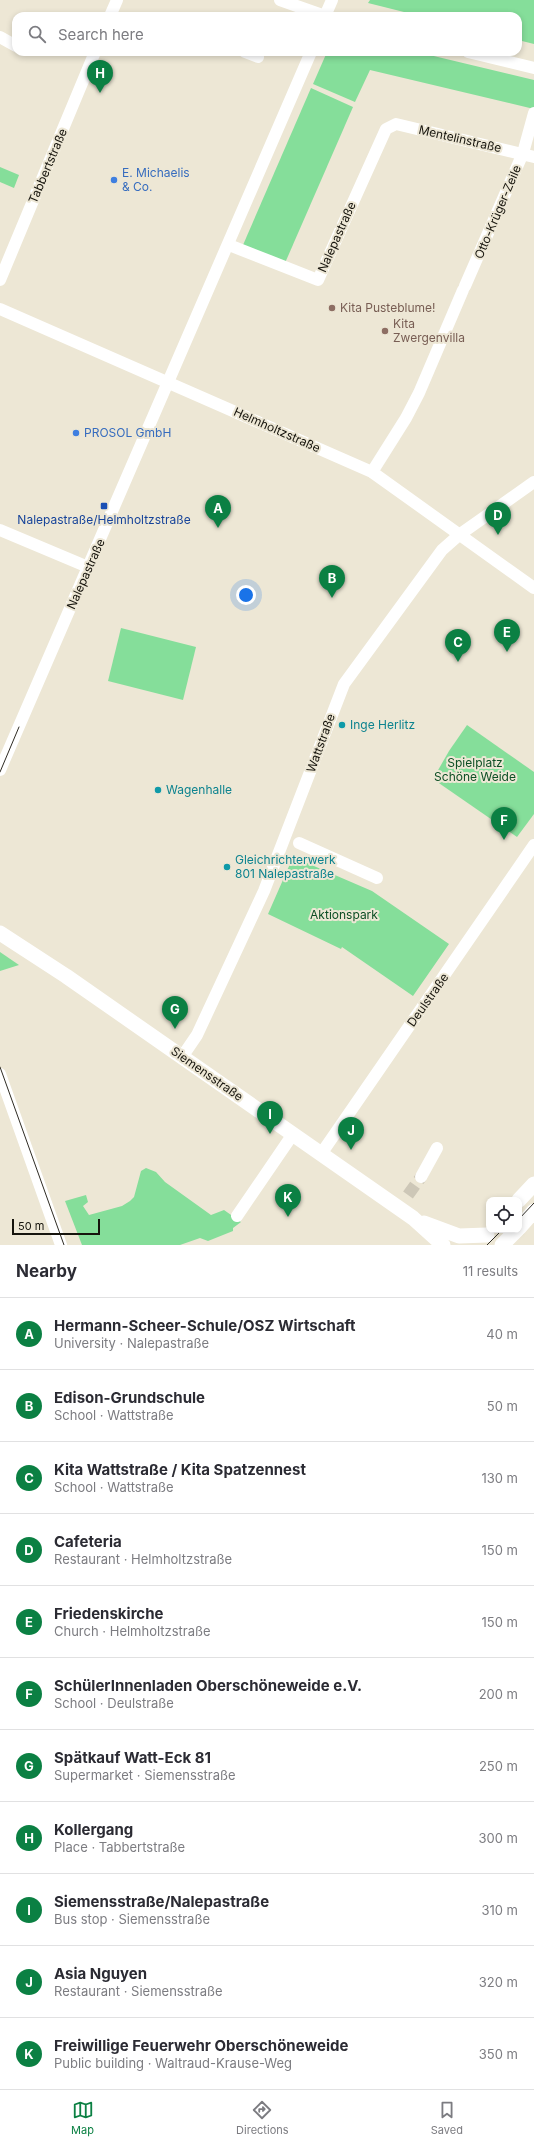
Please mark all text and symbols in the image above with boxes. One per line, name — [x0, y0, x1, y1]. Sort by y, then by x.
search box — [12, 12, 522, 56]
icon: search — [26, 23, 48, 45]
text: Search here — [58, 25, 144, 44]
pin: H — [87, 60, 113, 93]
street label: Mentelinstraße — [417, 122, 503, 155]
street label: Tabbertstraße — [25, 126, 70, 205]
street label: Otto-Krüger-Zeile — [471, 163, 524, 261]
place label: E. Michaelis & Co. — [122, 165, 190, 194]
marker: E. Michaelis & Co. — [109, 175, 119, 185]
street label: Nalepastraße — [314, 199, 359, 274]
place label: Kita Pusteblume! — [340, 300, 435, 315]
marker: Kita Pusteblume! — [327, 303, 337, 313]
place label: Kita Zwergenvilla — [393, 316, 465, 345]
marker: Kita Zwergenvilla — [380, 326, 390, 336]
street label: Helmholtzstraße — [232, 404, 323, 455]
place label: PROSOL GmbH — [84, 425, 171, 440]
marker: PROSOL GmbH — [71, 428, 81, 438]
pin: A — [205, 495, 231, 528]
marker: Nalepastraße/Helmholtzstraße — [99, 501, 109, 511]
pin: D — [485, 502, 511, 535]
place label: Nalepastraße/Helmholtzstraße — [17, 512, 191, 527]
street label: Nalepastraße — [63, 536, 108, 611]
pin: B — [319, 565, 345, 598]
your location — [236, 585, 256, 605]
pin: E — [494, 619, 520, 652]
pin: C — [445, 629, 471, 662]
street label: Wattstraße — [303, 711, 338, 774]
place label: Inge Herlitz — [350, 717, 415, 732]
marker: Inge Herlitz — [337, 720, 347, 730]
park label: Spielplatz Schöne Weide — [434, 755, 516, 784]
place label: Wagenhalle — [166, 782, 232, 797]
marker: Wagenhalle — [153, 785, 163, 795]
pin: F — [491, 807, 517, 840]
place label: Gleichrichterwerk 801 Nalepastraße — [235, 852, 336, 881]
marker: Gleichrichterwerk 801 Nalepastraße — [222, 862, 232, 872]
park label: Aktionspark — [310, 907, 378, 922]
street label: Deulstraße — [404, 970, 451, 1029]
pin: G — [162, 996, 188, 1029]
street label: Siemensstraße — [168, 1043, 246, 1104]
pin: I — [257, 1101, 283, 1134]
pin: J — [338, 1117, 364, 1150]
pin: K — [275, 1184, 301, 1217]
map controls — [486, 1197, 522, 1233]
button: locate — [486, 1197, 522, 1233]
scale bar — [12, 1217, 100, 1236]
text: 50 m — [18, 1219, 44, 1233]
text: Nearby — [16, 1261, 77, 1281]
text: 11 results — [463, 1263, 518, 1279]
text: Hermann-Scheer-Schule/OSZ Wirtschaft — [54, 1316, 355, 1335]
text: A — [24, 1326, 34, 1342]
text: 40 m — [486, 1326, 518, 1342]
text: University · Nalepastraße — [54, 1335, 209, 1351]
text: Edison-Grundschule — [54, 1388, 205, 1407]
text: B — [25, 1398, 33, 1414]
text: 50 m — [487, 1398, 518, 1414]
text: School · Wattstraße — [54, 1407, 174, 1423]
text: Kita Wattstraße / Kita Spatzennest — [54, 1460, 306, 1479]
text: C — [24, 1470, 34, 1486]
text: 130 m — [481, 1470, 518, 1486]
text: School · Wattstraße — [54, 1479, 174, 1495]
text: Cafeteria — [54, 1532, 122, 1551]
text: D — [24, 1542, 34, 1558]
text: 150 m — [482, 1542, 518, 1558]
text: Restaurant · Helmholtzstraße — [54, 1551, 232, 1567]
text: Friedenskirche — [54, 1604, 163, 1623]
text: E — [25, 1614, 33, 1630]
text: 150 m — [482, 1614, 518, 1630]
text: Church · Helmholtzstraße — [54, 1623, 211, 1639]
text: SchülerInnenladen Oberschöneweide e.V. — [54, 1676, 362, 1695]
text: F — [25, 1686, 33, 1702]
text: 200 m — [479, 1686, 518, 1702]
text: School · Deulstraße — [54, 1695, 174, 1711]
text: Spätkauf Watt-Eck 81 — [54, 1748, 211, 1767]
text: G — [24, 1758, 34, 1774]
text: 250 m — [479, 1758, 518, 1774]
text: Supermarket · Siemensstraße — [54, 1767, 236, 1783]
text: Kollergang — [54, 1820, 133, 1839]
text: H — [24, 1830, 34, 1846]
text: 300 m — [479, 1830, 518, 1846]
text: Place · Tabbertstraße — [54, 1839, 185, 1855]
text: Siemensstraße/Nalepastraße — [54, 1892, 269, 1911]
text: I — [27, 1902, 31, 1918]
text: 310 m — [481, 1902, 518, 1918]
text: Bus stop · Siemensstraße — [54, 1911, 210, 1927]
text: Asia Nguyen — [54, 1964, 147, 1983]
text: J — [25, 1974, 33, 1990]
text: 320 m — [479, 1974, 518, 1990]
text: Restaurant · Siemensstraße — [54, 1983, 223, 1999]
text: Freiwillige Feuerwehr Oberschöneweide — [54, 2036, 348, 2055]
text: K — [24, 2046, 34, 2062]
text: 350 m — [479, 2046, 518, 2062]
text: Public building · Waltraud-Krause-Weg — [54, 2055, 292, 2071]
tab: Map — [71, 2099, 94, 2137]
tab: Directions — [236, 2099, 289, 2137]
tab: Saved — [431, 2099, 463, 2137]

